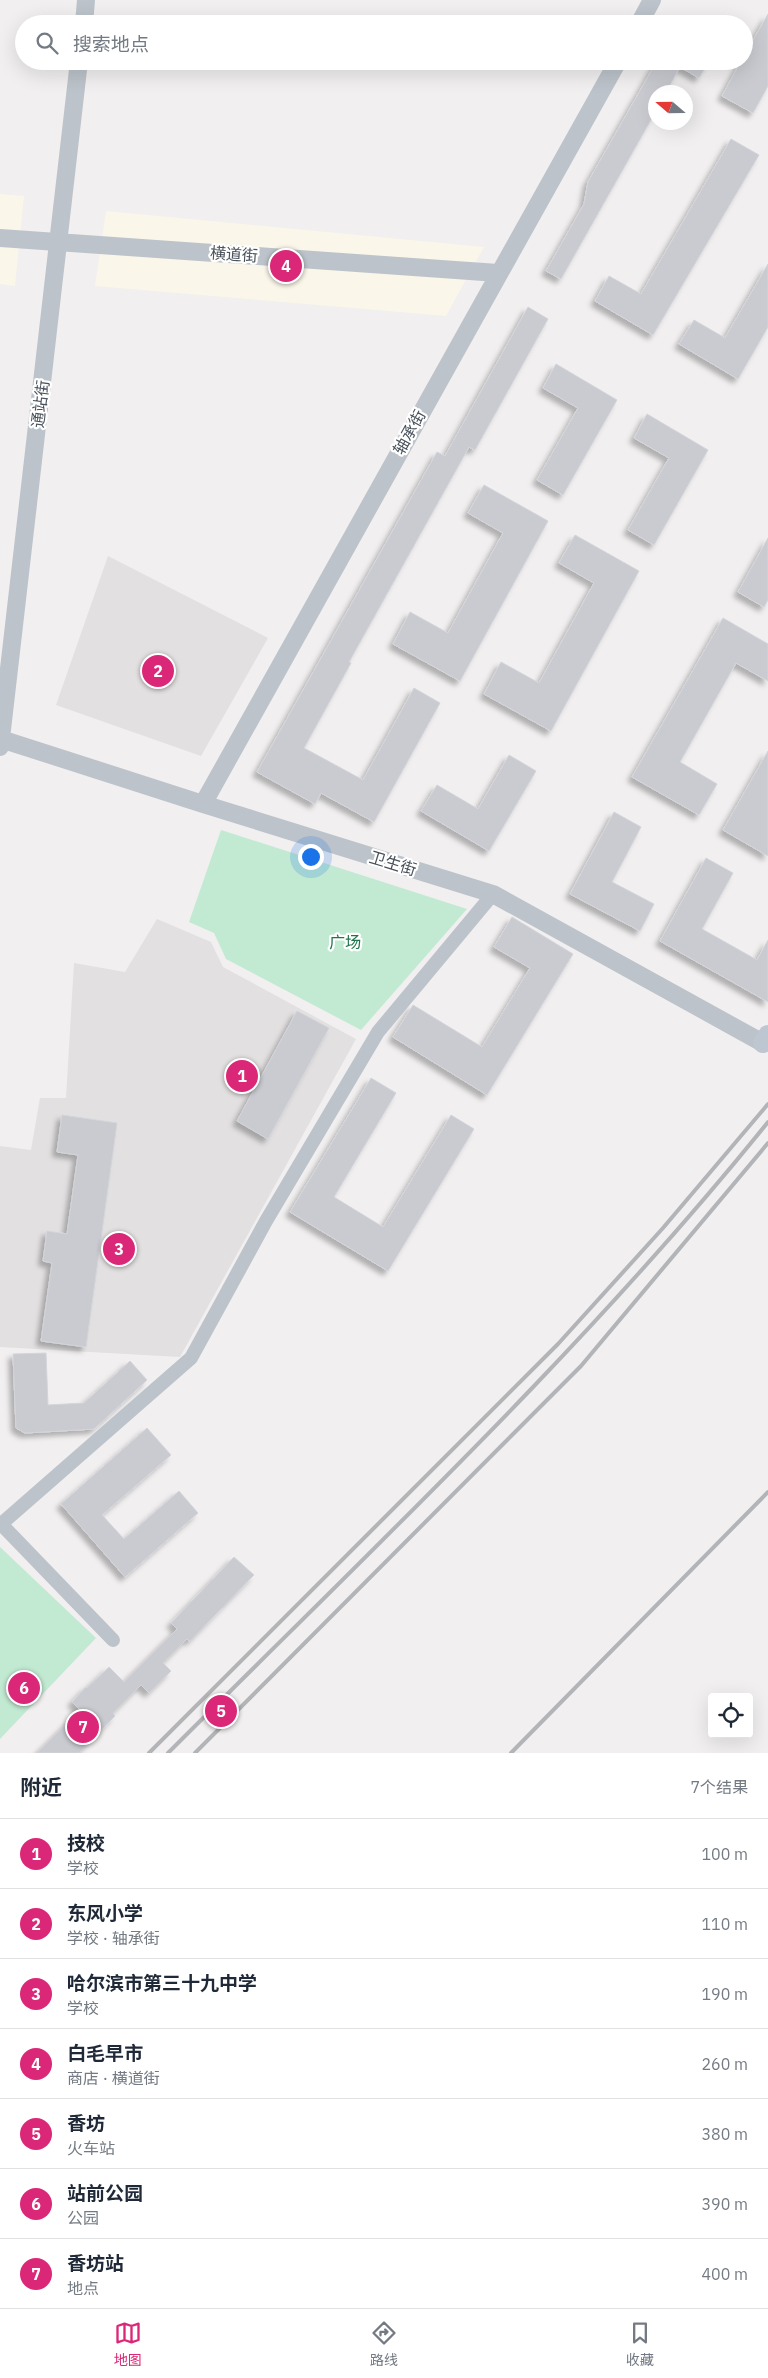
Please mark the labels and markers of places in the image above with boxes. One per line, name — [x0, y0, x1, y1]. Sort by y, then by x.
pin: 4 — [270, 247, 302, 285]
pin: 2 — [142, 652, 174, 690]
pin: 1 — [226, 1057, 258, 1095]
pin: 3 — [103, 1230, 135, 1268]
pin: 6 — [8, 1669, 40, 1707]
pin: 5 — [205, 1692, 237, 1730]
pin: 7 — [67, 1708, 99, 1746]

